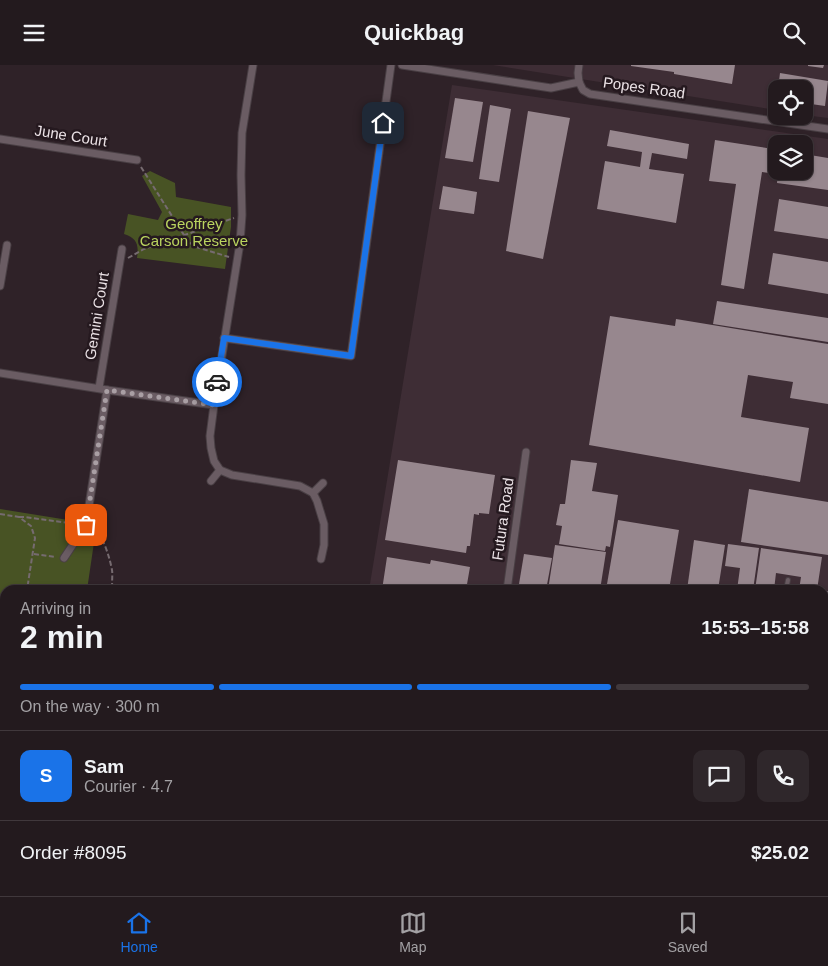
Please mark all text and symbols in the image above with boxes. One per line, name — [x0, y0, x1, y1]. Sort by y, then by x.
icon: menu — [20, 19, 48, 47]
icon: search — [780, 19, 808, 47]
text: Quickbag — [364, 20, 464, 45]
street label: Popes Road — [602, 73, 686, 102]
map controls — [768, 80, 813, 180]
button: locate — [768, 80, 813, 125]
pin — [362, 102, 404, 144]
icon: home — [369, 109, 397, 137]
street label: June Court — [34, 121, 109, 150]
button: layers — [768, 135, 813, 180]
park label: Geoffrey Carson Reserve — [140, 215, 248, 249]
street label: Gemini Court — [81, 270, 112, 361]
courier — [192, 357, 242, 407]
icon: car — [203, 368, 231, 396]
street label: Futura Road — [488, 476, 517, 561]
pin — [65, 504, 107, 546]
icon: bag — [72, 511, 100, 539]
text: Arriving in — [20, 600, 91, 617]
text: 15:53–15:58 — [701, 617, 809, 638]
text: 2 min — [20, 619, 104, 655]
text: On the way · 300 m — [20, 698, 160, 715]
button: chat — [693, 750, 745, 802]
button: phone — [757, 750, 809, 802]
text: Sam — [84, 756, 124, 777]
text: S — [40, 765, 52, 786]
text: Courier · 4.7 — [84, 778, 173, 795]
text: Order #8095 — [20, 842, 127, 863]
text: $25.02 — [751, 842, 809, 863]
tab: Home — [120, 909, 158, 955]
tab: Map — [399, 909, 427, 955]
tab: Saved — [668, 909, 707, 955]

